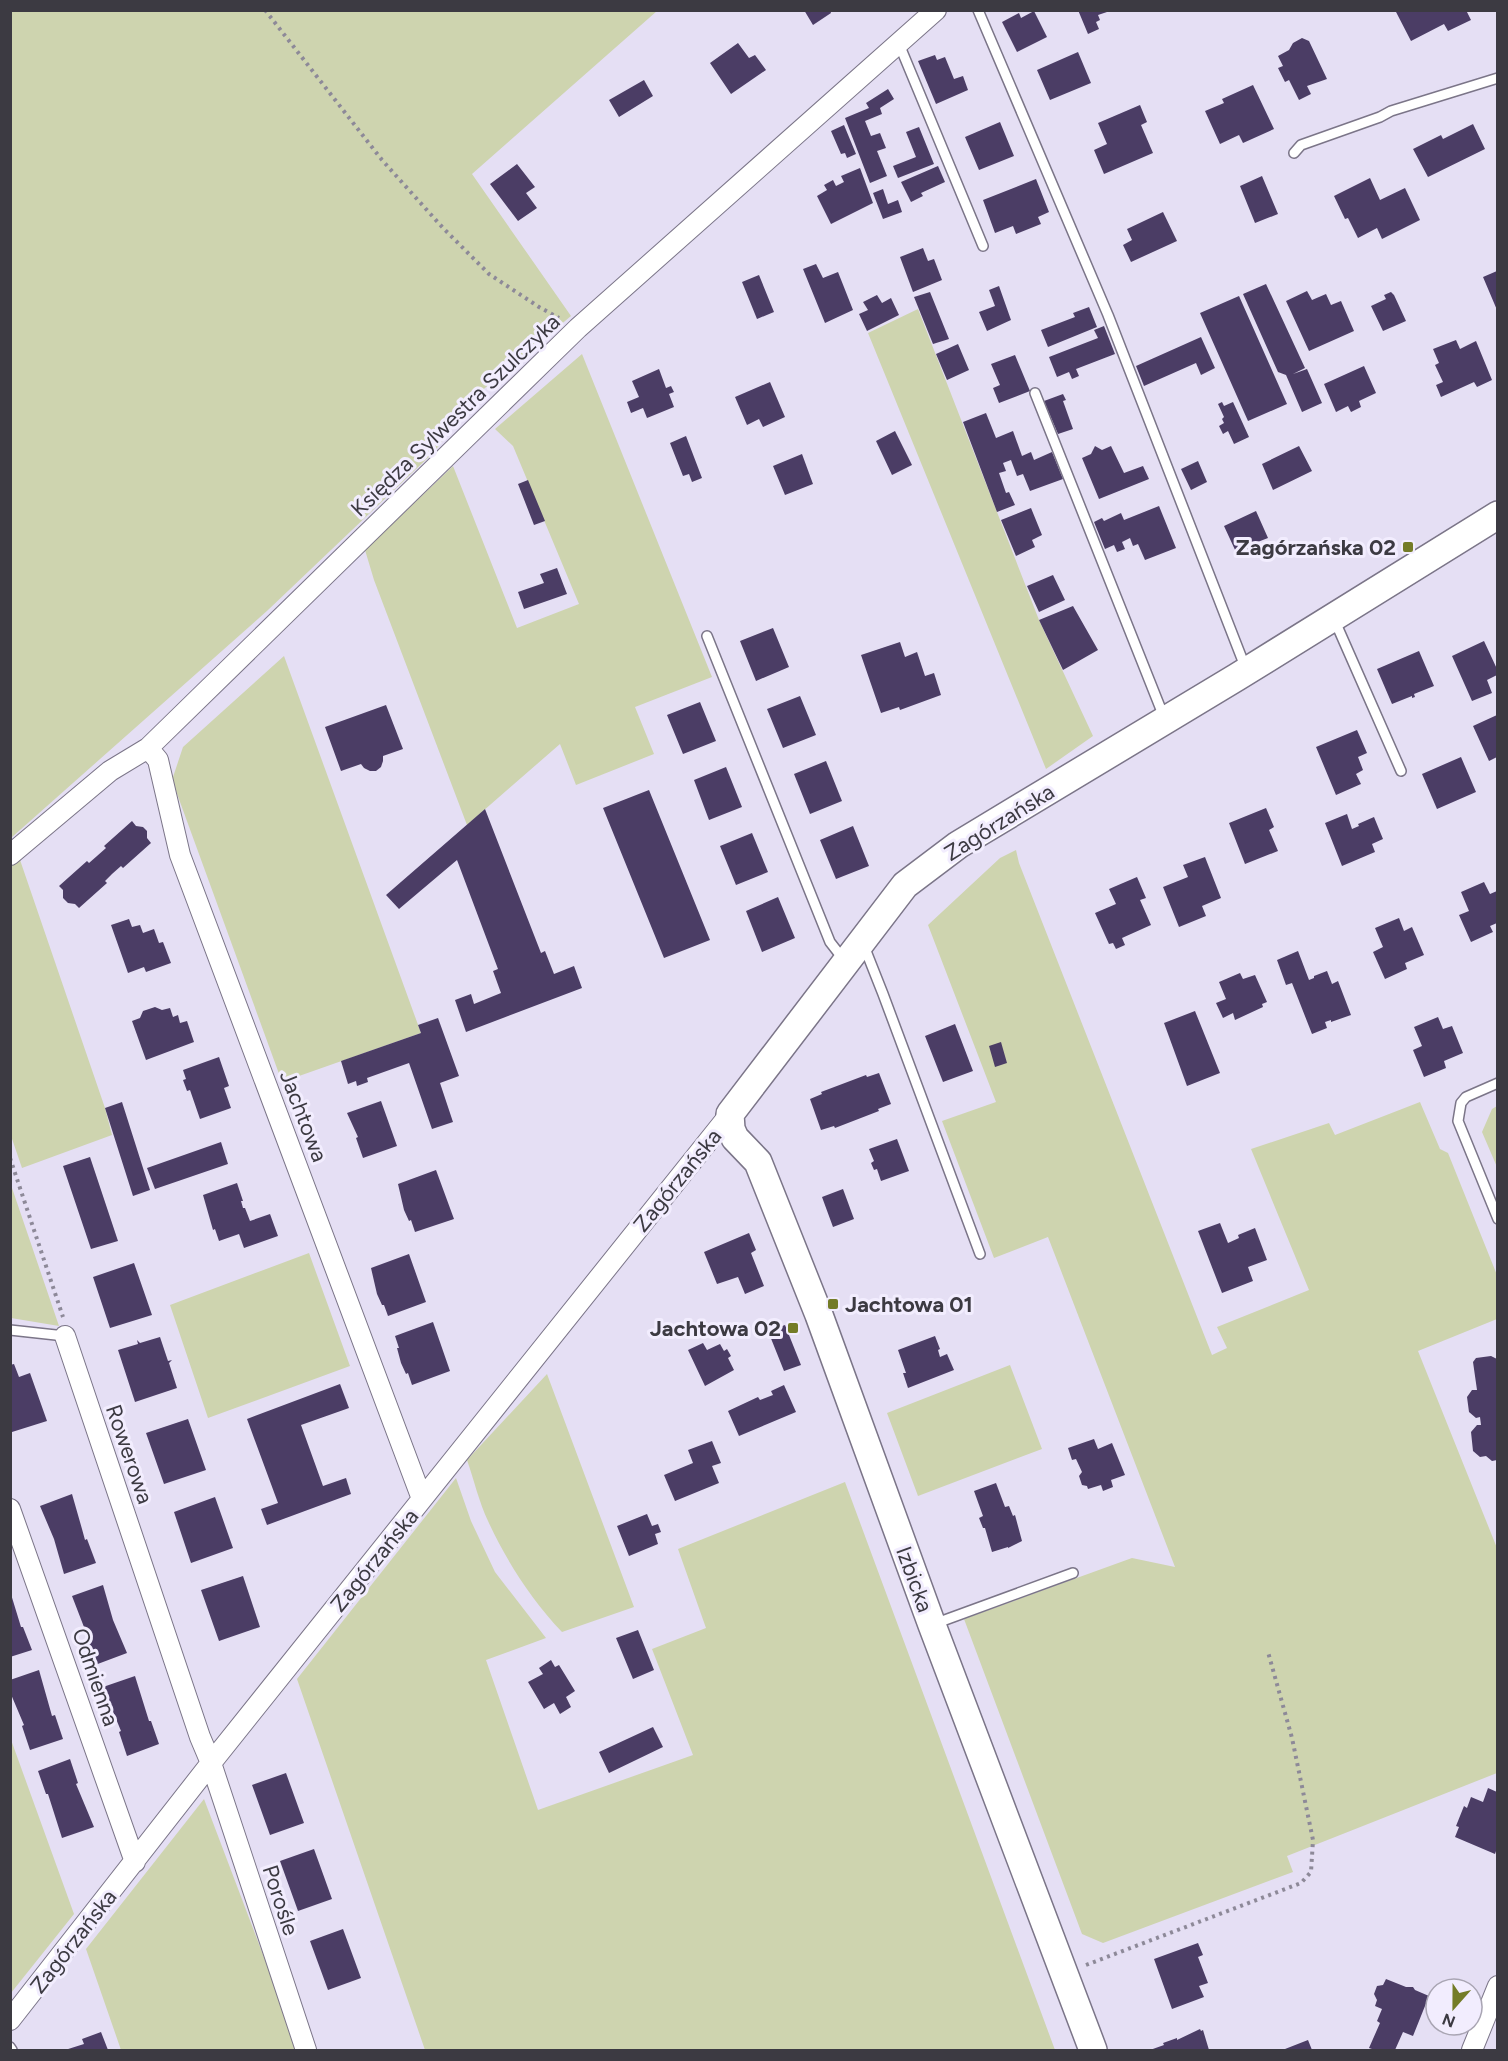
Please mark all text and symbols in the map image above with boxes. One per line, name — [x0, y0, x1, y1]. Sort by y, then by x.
street label: Księdza Sylwestra Szulczyka — [345, 308, 565, 522]
place label: Zagórzańska 02 — [1236, 534, 1396, 561]
marker: Zagórzańska 02 — [1401, 540, 1415, 554]
street label: Zagórzańska — [939, 778, 1059, 867]
street label: Jachtowa — [274, 1067, 333, 1166]
street label: Zagórzańska — [628, 1123, 727, 1237]
place label: Jachtowa 01 — [845, 1291, 973, 1318]
marker: Jachtowa 01 — [826, 1297, 840, 1311]
place label: Jachtowa 02 — [650, 1315, 781, 1342]
marker: Jachtowa 02 — [786, 1321, 800, 1335]
street label: Rowerowa — [100, 1401, 159, 1507]
street label: Zagórzańska — [325, 1503, 424, 1617]
street label: Izbicka — [890, 1542, 939, 1616]
street label: Odmienna — [66, 1625, 125, 1730]
street label: Porośle — [256, 1861, 305, 1939]
street label: Zagórzańska — [24, 1884, 122, 1999]
north arrow — [1424, 1977, 1484, 2037]
text: N — [1440, 2009, 1458, 2032]

